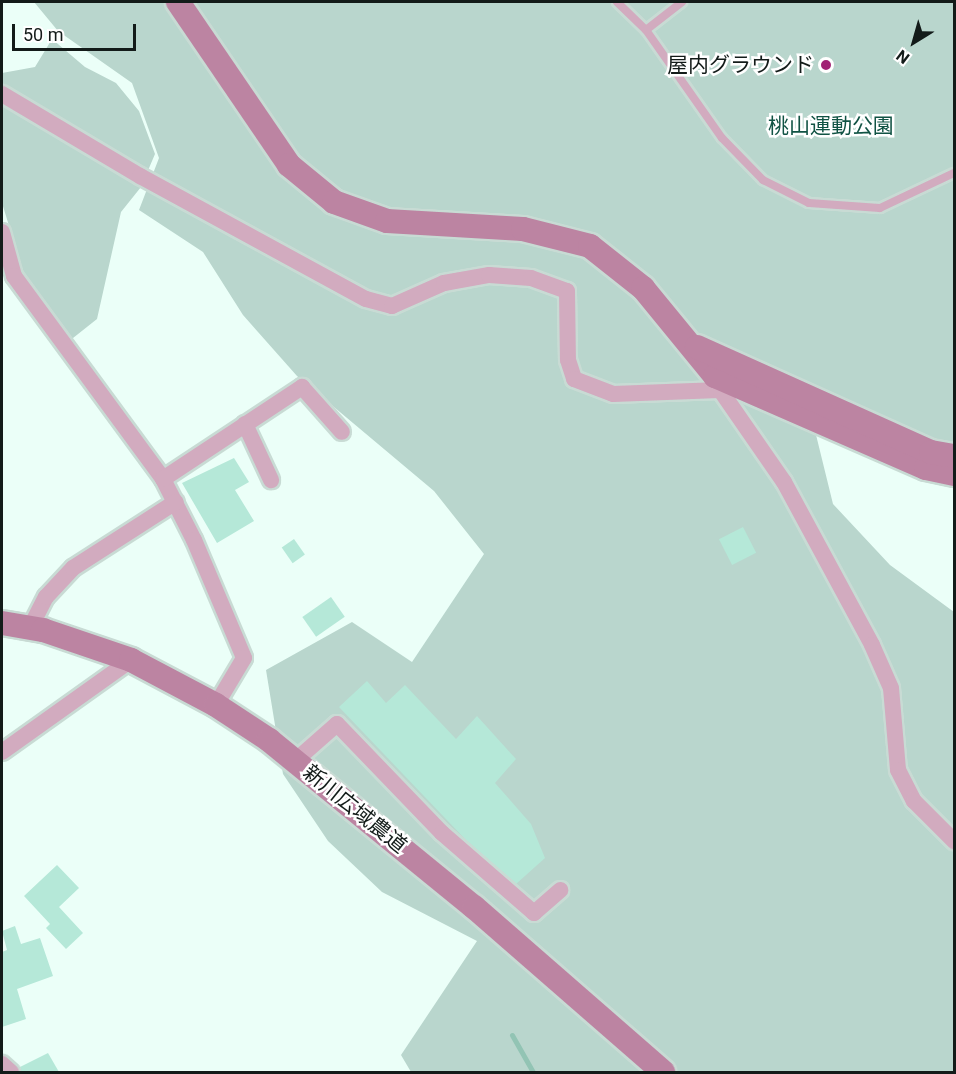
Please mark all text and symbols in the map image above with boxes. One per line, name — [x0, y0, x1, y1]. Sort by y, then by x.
scale bar — [15, 12, 140, 50]
north arrow — [884, 12, 944, 72]
text: 50 m — [23, 24, 63, 45]
text: N — [893, 46, 913, 68]
place label: 屋内グラウンド — [667, 52, 814, 78]
marker: 屋内グラウンド — [819, 58, 833, 72]
park label: 桃山運動公園 — [768, 113, 894, 139]
street label: 新川広域農道 — [298, 760, 412, 858]

